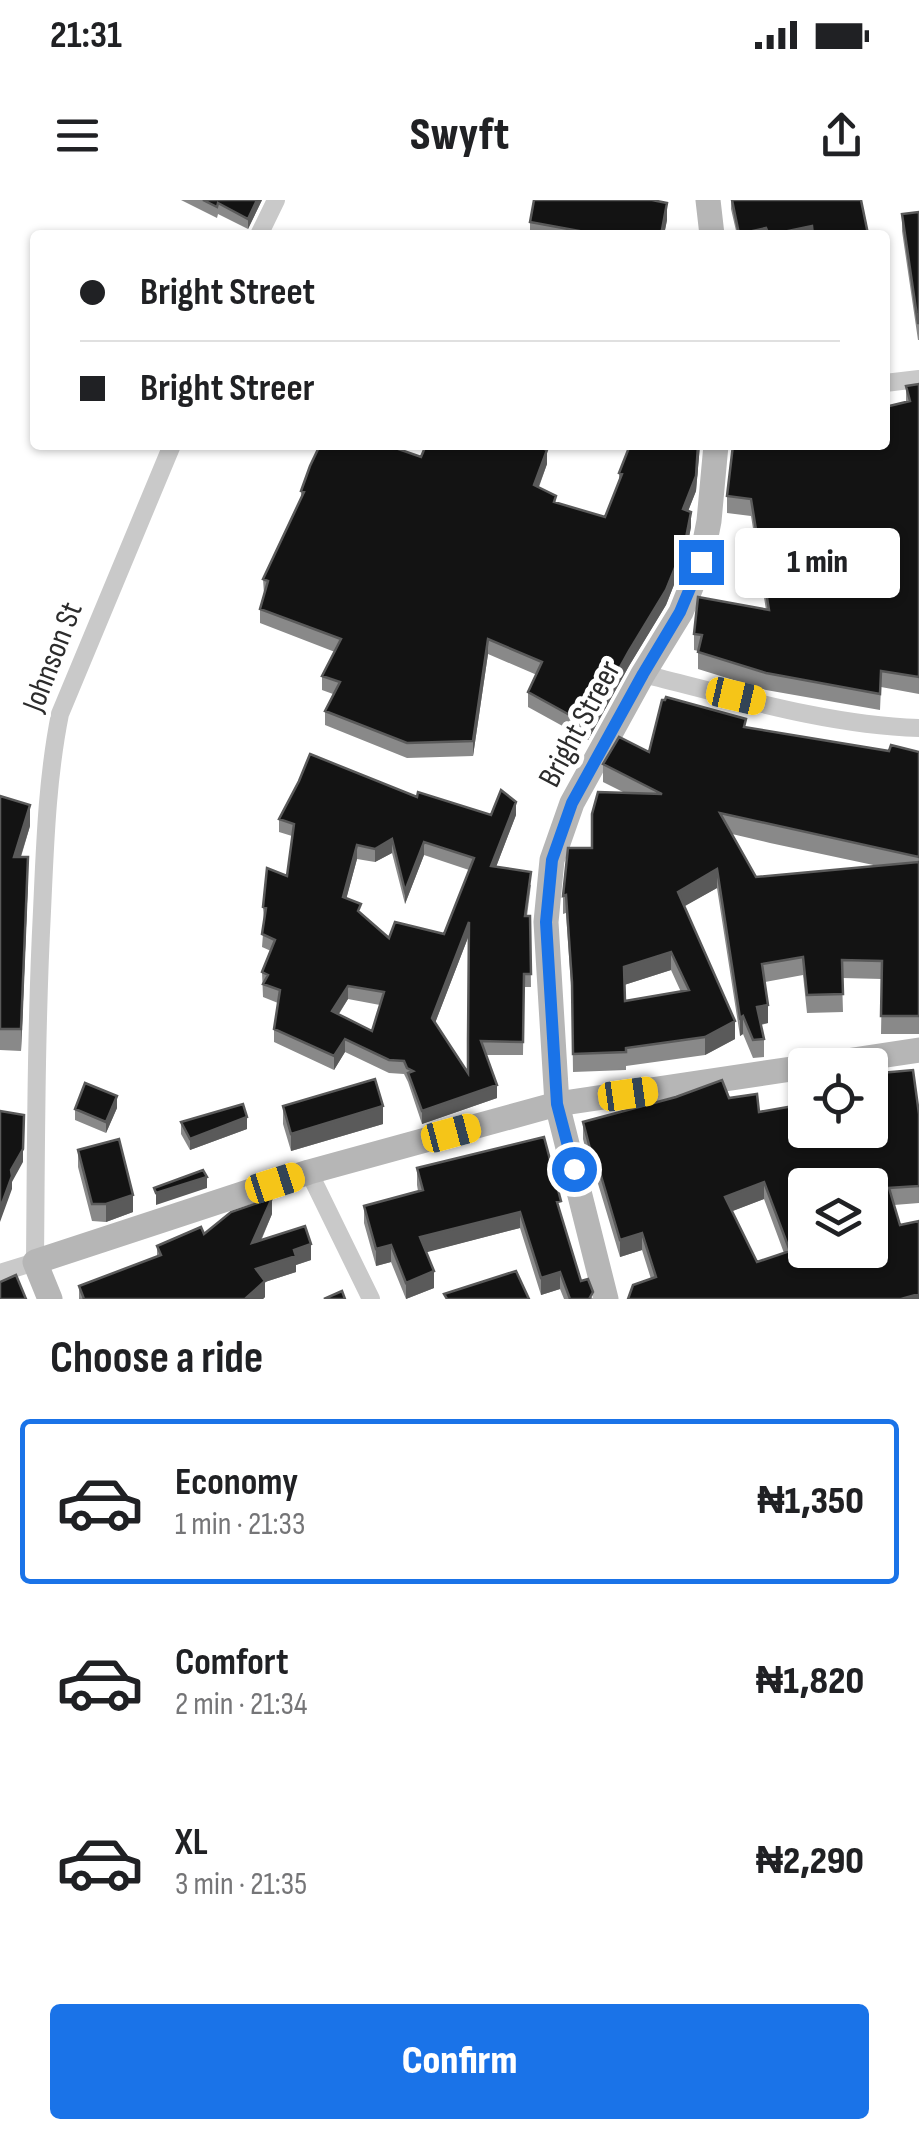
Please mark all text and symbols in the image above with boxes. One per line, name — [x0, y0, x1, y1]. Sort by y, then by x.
text: 21:31 — [50, 13, 122, 58]
icon: menu — [50, 108, 105, 163]
text: Swyft — [410, 108, 509, 163]
icon: share — [814, 108, 869, 163]
text: Bright Street — [140, 270, 315, 315]
text: Bright Streer — [140, 366, 314, 411]
callout: 1 min — [736, 527, 901, 597]
route end — [679, 540, 724, 585]
text: 1 min — [787, 543, 848, 582]
street label: Johnson St — [14, 597, 92, 718]
street label: Bright Streer — [530, 654, 630, 794]
car — [703, 675, 769, 717]
map controls — [788, 1048, 888, 1268]
button: locate — [788, 1048, 888, 1148]
car — [596, 1075, 660, 1113]
car — [418, 1111, 484, 1155]
route start — [552, 1147, 597, 1192]
car — [242, 1159, 308, 1207]
button: layers — [788, 1168, 888, 1268]
text: Choose a ride — [50, 1331, 263, 1386]
icon: car — [55, 1457, 145, 1547]
text: Economy — [175, 1460, 298, 1505]
text: ₦1,350 — [757, 1479, 864, 1524]
text: 1 min · 21:33 — [175, 1505, 305, 1544]
icon: car — [55, 1637, 145, 1727]
text: Comfort — [175, 1640, 289, 1685]
text: ₦1,820 — [756, 1659, 864, 1704]
text: 2 min · 21:34 — [175, 1685, 307, 1724]
icon: car — [55, 1817, 145, 1907]
text: XL — [175, 1820, 208, 1865]
text: ₦2,290 — [756, 1839, 864, 1884]
text: 3 min · 21:35 — [175, 1865, 307, 1904]
button: Confirm — [50, 2004, 869, 2119]

